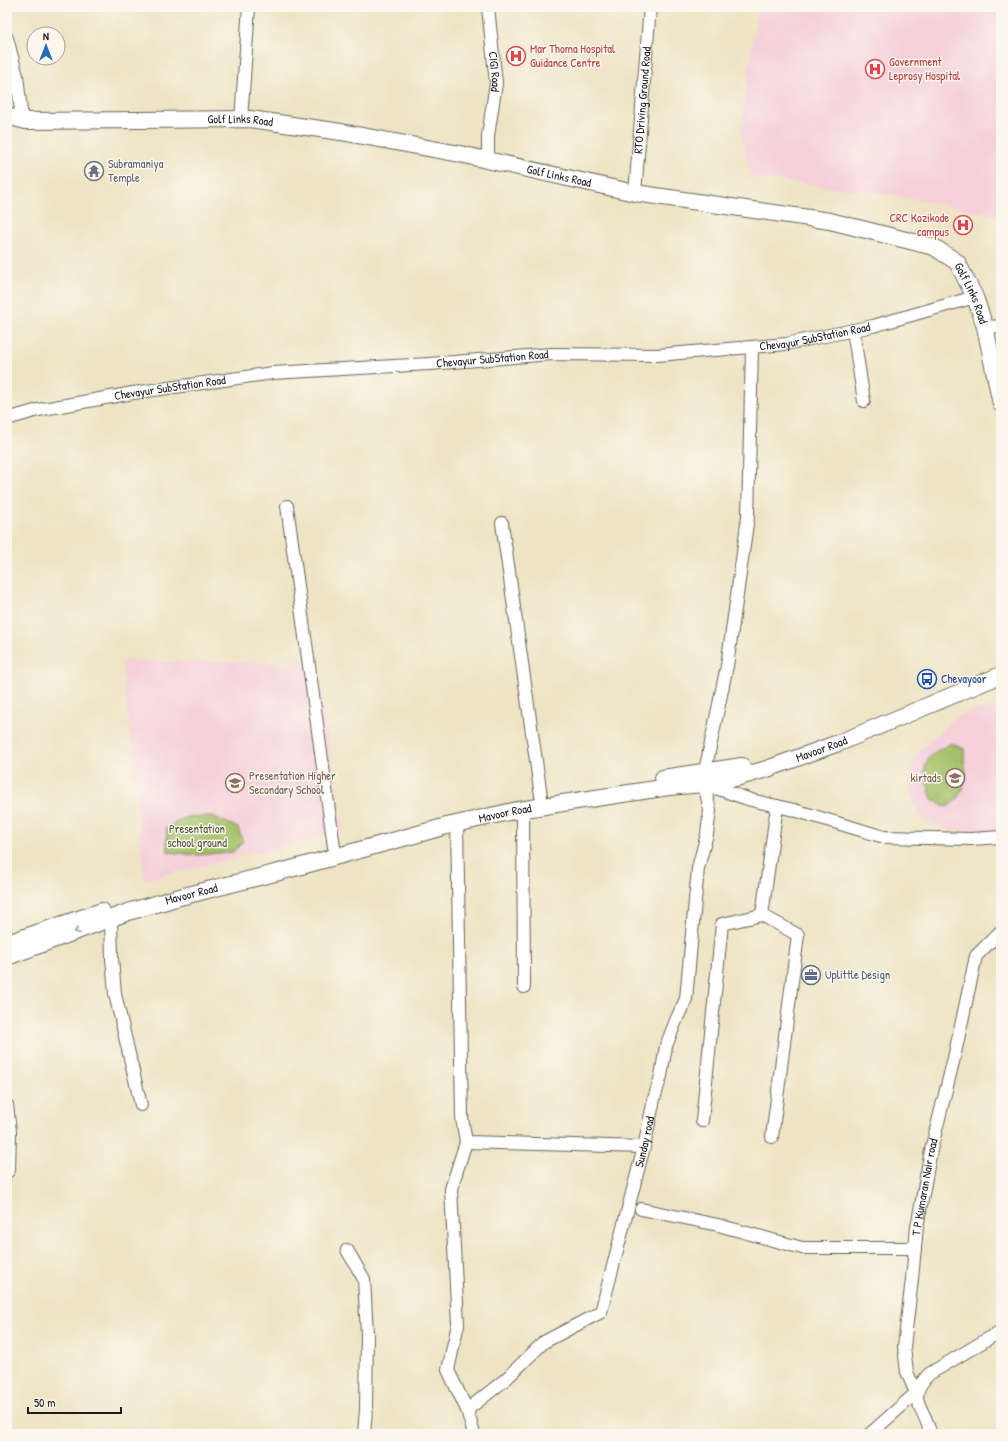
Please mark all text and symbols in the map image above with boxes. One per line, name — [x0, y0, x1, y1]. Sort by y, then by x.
north arrow — [26, 26, 66, 66]
text: N — [43, 29, 49, 43]
place label: Mar Thoma Hospital Guidance Centre — [530, 40, 616, 71]
hospital icon: Mar Thoma Hospital Guidance Centre — [505, 45, 527, 67]
street label: RTO Driving Ground Road — [629, 46, 655, 154]
street label: CIGI Road — [485, 51, 505, 93]
place label: Government Leprosy Hospital — [889, 53, 961, 84]
hospital icon: Government Leprosy Hospital — [864, 58, 886, 80]
street label: Golf Links Road — [207, 110, 274, 130]
place label: Subramaniya Temple — [108, 155, 164, 186]
temple icon: Subramaniya Temple — [83, 160, 105, 182]
street label: Golf Links Road — [525, 160, 593, 191]
place label: CRC Kozikode campus — [889, 209, 949, 240]
hospital icon: CRC Kozikode campus — [952, 214, 974, 236]
street label: Golf Links Road — [951, 259, 992, 326]
street label: Chevayur SubStation Road — [759, 318, 872, 354]
street label: Chevayur SubStation Road — [436, 345, 549, 371]
street label: Chevayur SubStation Road — [113, 371, 227, 404]
bus stop icon: Chevayoor — [916, 668, 938, 690]
place label: Chevayoor — [941, 670, 987, 687]
street label: Mavoor Road — [793, 731, 850, 766]
place label: Presentation Higher Secondary School — [249, 767, 336, 798]
school or university icon: kirtads — [944, 767, 966, 789]
place label: kirtads — [911, 769, 941, 786]
school or university icon: Presentation Higher Secondary School — [224, 772, 246, 794]
street label: Mavoor Road — [477, 799, 533, 827]
park label: Presentation school ground — [167, 820, 227, 851]
street label: Mavoor Road — [163, 879, 220, 909]
one-way arrow — [73, 927, 80, 935]
office icon: Uplittle Design — [800, 964, 822, 986]
place label: Uplittle Design — [825, 966, 890, 983]
street label: Sunday road — [630, 1114, 658, 1169]
street label: T P Kumaran Nair road — [907, 1136, 942, 1236]
scale bar — [28, 1389, 121, 1415]
text: 50 m — [34, 1394, 55, 1411]

